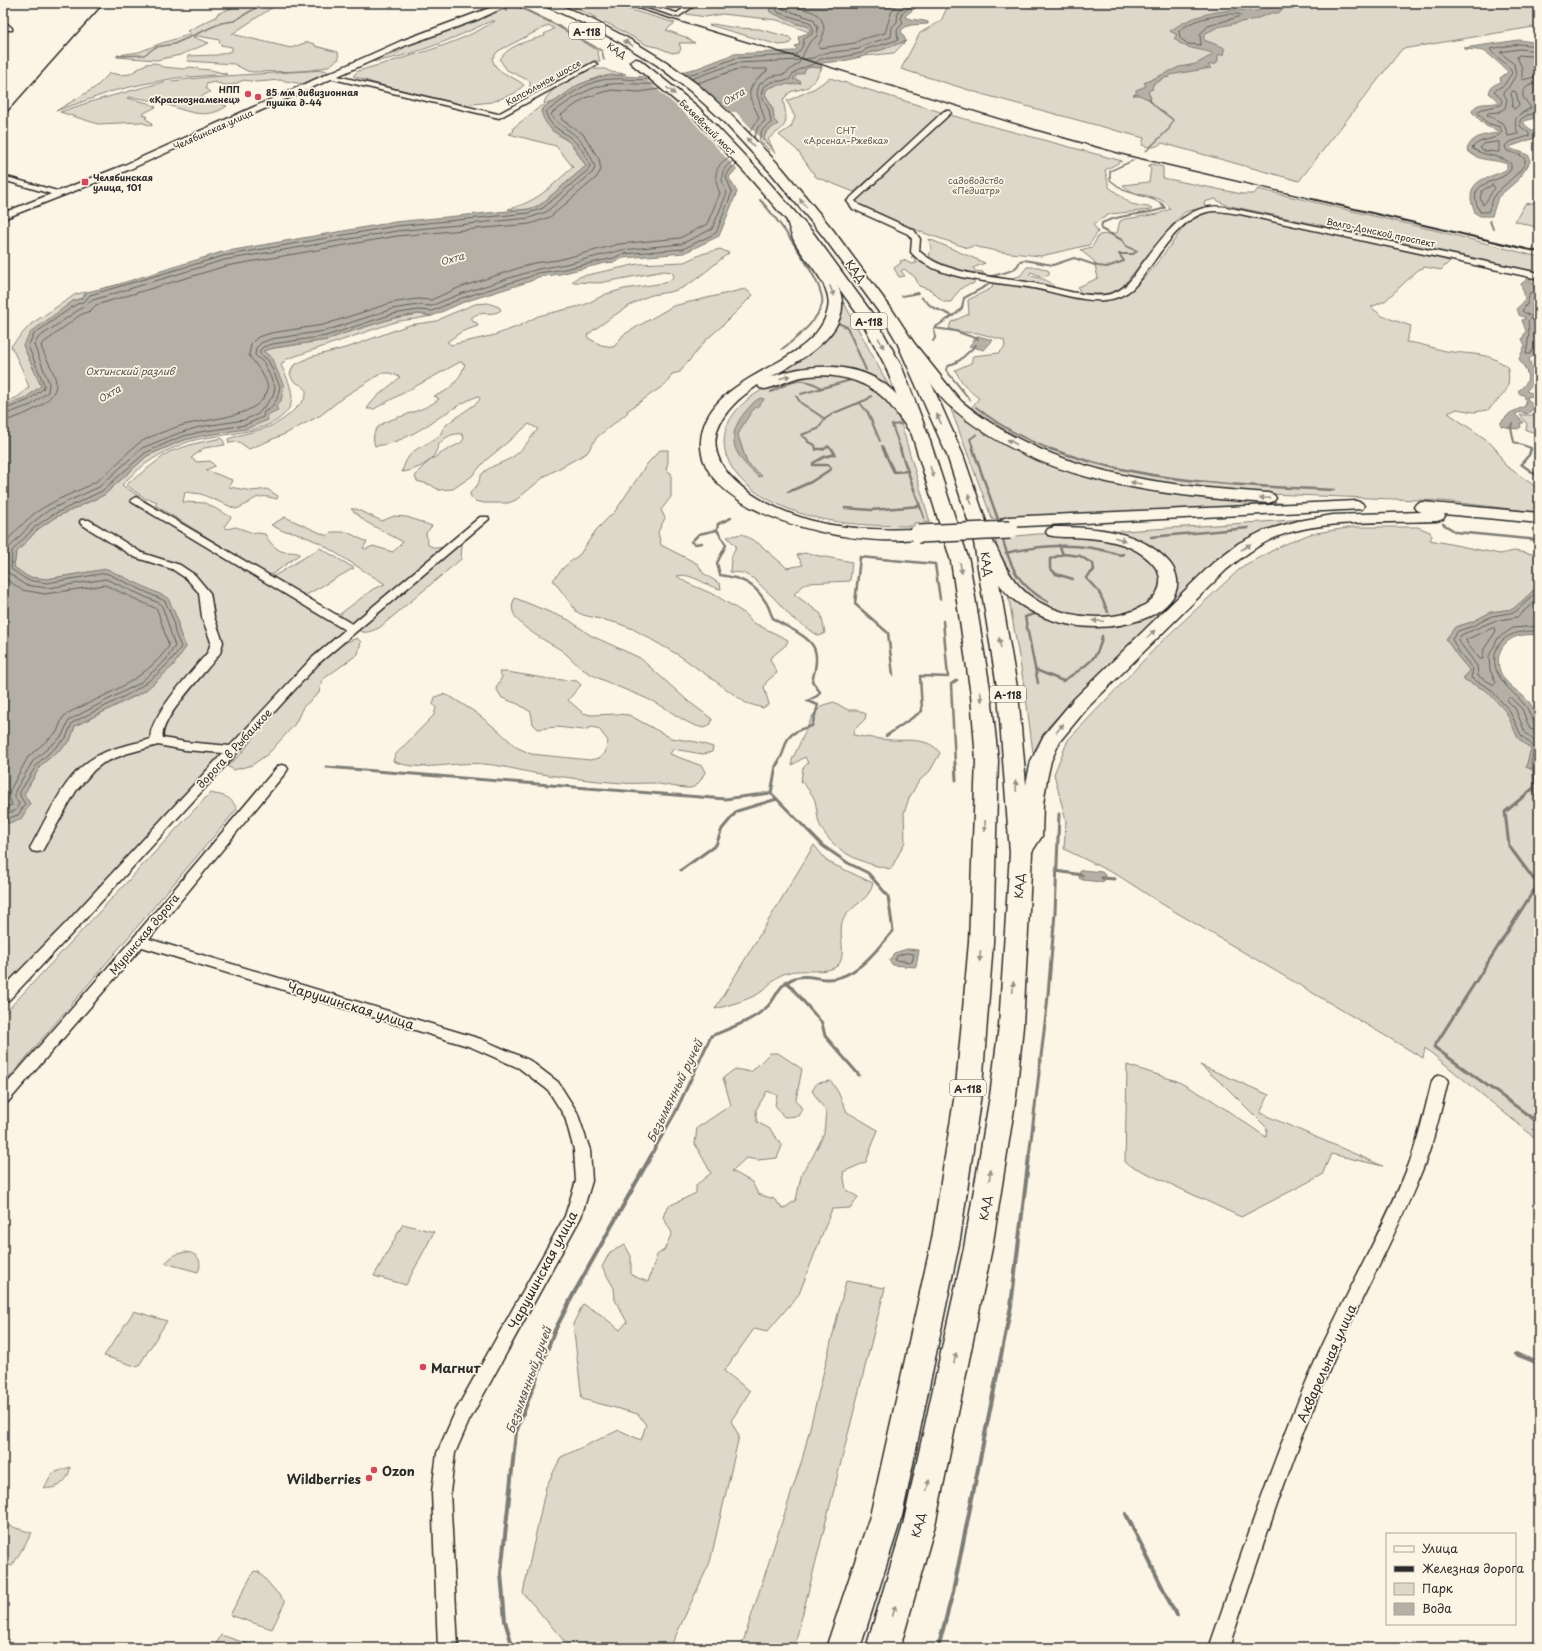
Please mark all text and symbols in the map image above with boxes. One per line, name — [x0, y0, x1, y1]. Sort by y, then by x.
road number: А-118 — [569, 23, 605, 39]
street label: КАД — [605, 38, 629, 62]
one-way arrow — [623, 39, 633, 47]
street label: Капсюльное шоссе — [503, 55, 583, 109]
place label: НПП «Краснознаменец» — [149, 82, 241, 106]
water label: Охта — [719, 83, 748, 109]
place label: 85 мм дивизионная пушка д-44 — [266, 85, 358, 109]
one-way arrow — [666, 87, 677, 96]
marker: НПП «Краснознаменец» — [243, 89, 253, 99]
marker: 85 мм дивизионная пушка д-44 — [253, 92, 263, 102]
street label: Беляевский мост — [677, 96, 740, 159]
street label: Челябинская улица — [171, 105, 255, 153]
park label: СНТ «Арсенал-Ржевка» — [803, 123, 889, 147]
one-way arrow — [745, 137, 755, 147]
place label: Челябинская улица, 101 — [93, 170, 153, 194]
park label: садоводство «Педиатр» — [948, 173, 1004, 197]
marker: Челябинская улица, 101 — [80, 177, 90, 187]
one-way arrow — [799, 197, 808, 208]
street label: Волго-Донской проспект — [1325, 214, 1437, 250]
water label: Охта — [438, 247, 466, 268]
street label: КАД — [842, 256, 870, 286]
one-way arrow — [829, 286, 835, 298]
road number: А-118 — [851, 313, 887, 329]
one-way arrow — [878, 338, 884, 349]
water label: Охтинский разлив — [85, 363, 177, 378]
one-way arrow — [779, 374, 791, 380]
water label: Охта — [95, 380, 124, 405]
one-way arrow — [936, 413, 942, 425]
one-way arrow — [1007, 439, 1018, 446]
one-way arrow — [929, 466, 935, 478]
one-way arrow — [1129, 479, 1142, 485]
one-way arrow — [966, 493, 972, 505]
one-way arrow — [1259, 494, 1271, 501]
one-way arrow — [1115, 536, 1127, 542]
one-way arrow — [1240, 543, 1252, 550]
street label: КАД — [976, 550, 998, 578]
one-way arrow — [958, 562, 964, 574]
one-way arrow — [1092, 618, 1104, 625]
one-way arrow — [1146, 629, 1156, 639]
one-way arrow — [997, 637, 1003, 649]
road number: А-118 — [990, 686, 1026, 702]
one-way arrow — [978, 690, 984, 702]
street label: дорога в Рыбацкое — [192, 704, 276, 792]
one-way arrow — [1056, 723, 1065, 733]
one-way arrow — [1012, 780, 1019, 792]
one-way arrow — [982, 820, 988, 833]
street label: КАД — [1010, 873, 1028, 899]
street label: Муринская дорога — [105, 890, 183, 978]
one-way arrow — [976, 950, 983, 962]
street label: Чарушинская улица — [285, 977, 418, 1034]
one-way arrow — [1009, 981, 1016, 993]
water label: Безымянный ручей — [641, 1035, 707, 1145]
road number: А-118 — [950, 1080, 986, 1096]
one-way arrow — [987, 1169, 993, 1182]
street label: КАД — [975, 1194, 995, 1222]
street label: Чарушинская улица — [503, 1207, 582, 1333]
street label: Акварельная улица — [1291, 1300, 1361, 1425]
water label: Безымянный ручей — [500, 1323, 556, 1436]
one-way arrow — [952, 1352, 958, 1364]
place label: Магнит — [431, 1358, 482, 1377]
marker: Магнит — [418, 1362, 428, 1372]
place label: Ozon — [382, 1461, 415, 1480]
marker: Ozon — [369, 1465, 379, 1475]
place label: Wildberries — [287, 1469, 361, 1488]
marker: Wildberries — [364, 1473, 374, 1483]
one-way arrow — [925, 1479, 931, 1491]
street label: КАД — [907, 1510, 929, 1539]
legend — [1386, 1533, 1516, 1625]
text: Улица — [1422, 1539, 1458, 1557]
text: Железная дорога — [1422, 1559, 1525, 1577]
text: Парк — [1422, 1579, 1454, 1597]
text: Вода — [1422, 1599, 1452, 1617]
one-way arrow — [891, 1604, 897, 1616]

